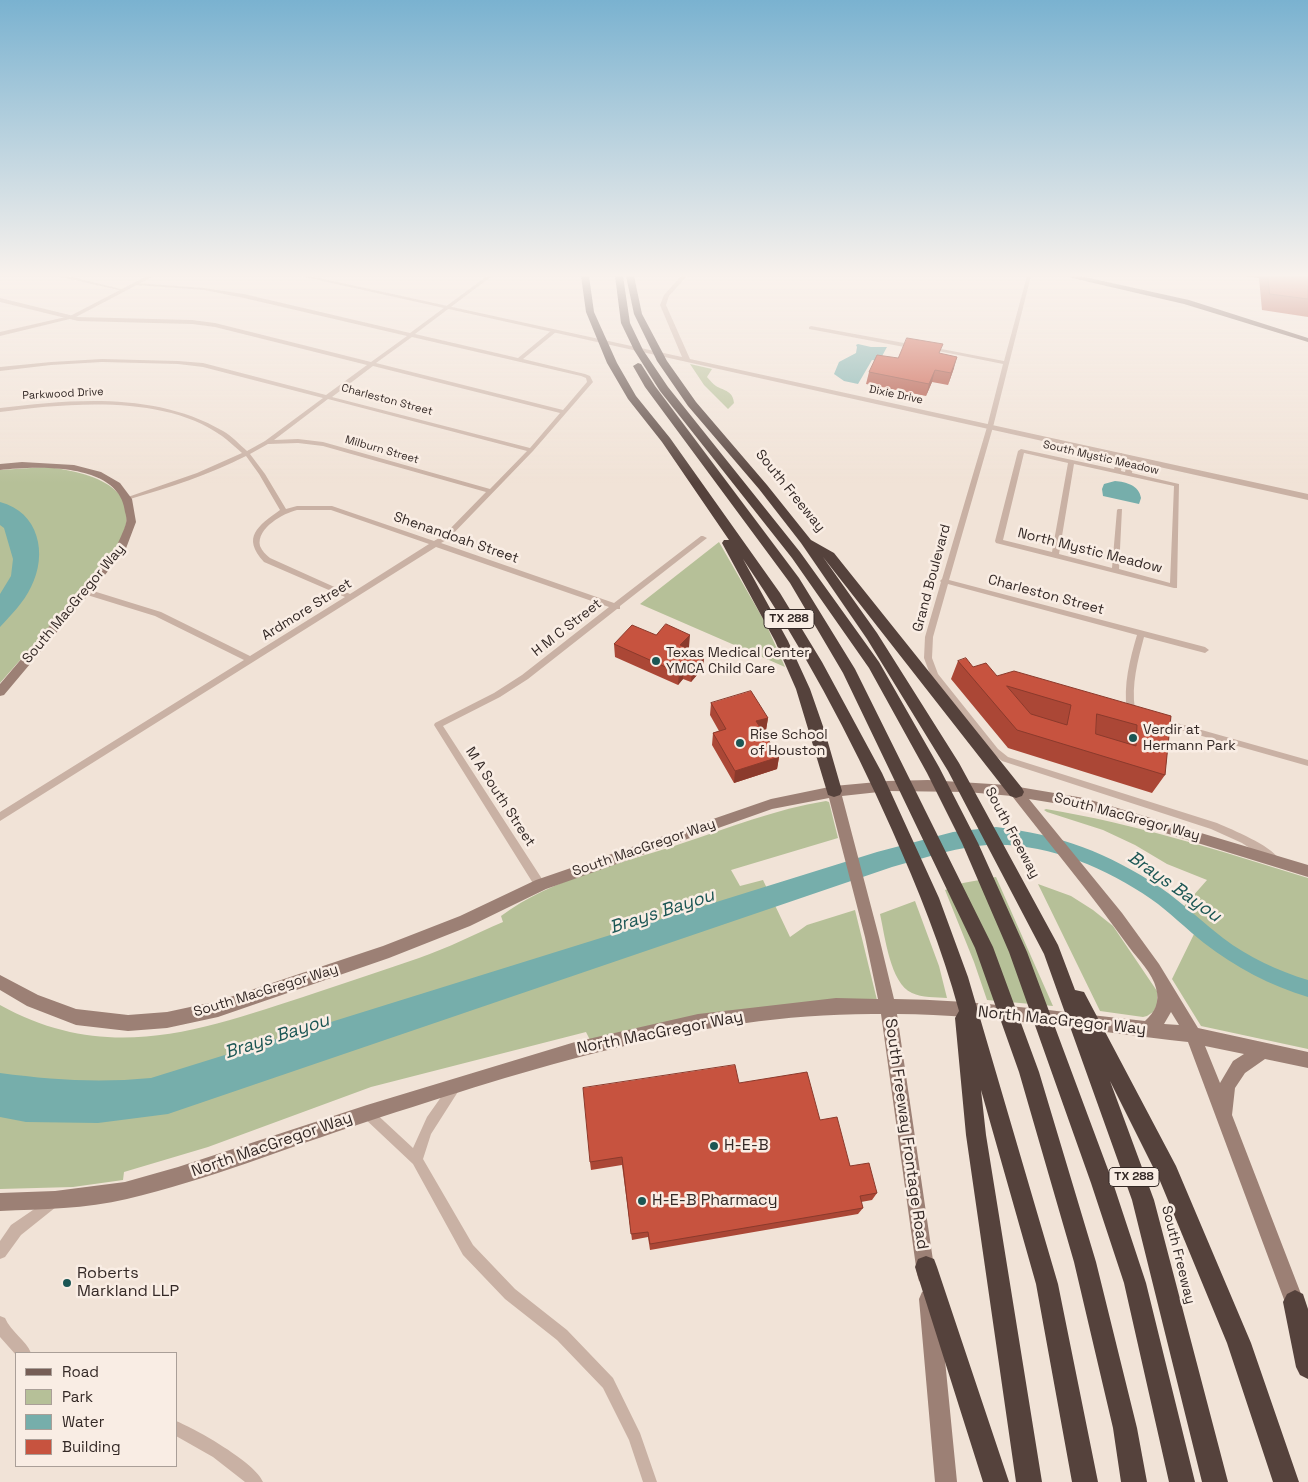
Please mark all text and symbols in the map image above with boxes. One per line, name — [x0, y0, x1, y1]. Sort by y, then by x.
street label: Charleston Street — [340, 381, 434, 419]
street label: Dixie Drive — [868, 383, 924, 407]
street label: Parkwood Drive — [22, 385, 104, 403]
street label: Milburn Street — [344, 433, 420, 467]
street label: South Mystic Meadow — [1042, 438, 1160, 478]
street label: South Freeway — [752, 446, 828, 536]
street label: Shenandoah Street — [391, 509, 521, 567]
street label: Grand Boulevard — [910, 522, 954, 634]
street label: North Mystic Meadow — [1016, 525, 1164, 577]
street label: South MacGregor Way — [19, 541, 129, 667]
street label: Charleston Street — [986, 571, 1106, 619]
street label: Ardmore Street — [259, 576, 355, 644]
street label: H M C Street — [529, 596, 605, 660]
road number: TX 288 — [764, 610, 814, 628]
place label: Texas Medical Center YMCA Child Care — [666, 645, 809, 678]
marker: Texas Medical Center YMCA Child Care — [650, 655, 662, 667]
place label: Verdir at Hermann Park — [1143, 722, 1236, 754]
place label: Rise School of Houston — [750, 727, 828, 760]
marker: Verdir at Hermann Park — [1127, 732, 1139, 744]
marker: Rise School of Houston — [734, 737, 746, 749]
street label: M A South Street — [462, 744, 538, 850]
street label: South Freeway — [981, 784, 1043, 882]
street label: South MacGregor Way — [1052, 789, 1202, 845]
street label: South MacGregor Way — [570, 816, 718, 880]
water label: Brays Bayou — [1123, 847, 1225, 927]
water label: Brays Bayou — [607, 885, 717, 939]
street label: South MacGregor Way — [192, 961, 340, 1021]
street label: North MacGregor Way — [977, 1003, 1147, 1039]
street label: North MacGregor Way — [575, 1007, 745, 1059]
water label: Brays Bayou — [222, 1010, 332, 1064]
street label: South Freeway Frontage Road — [880, 1017, 932, 1251]
street label: North MacGregor Way — [189, 1108, 355, 1182]
place label: H-E-B — [724, 1136, 769, 1156]
marker: H-E-B — [708, 1140, 720, 1152]
road number: TX 288 — [1109, 1168, 1159, 1186]
place label: H-E-B Pharmacy — [652, 1191, 777, 1211]
marker: H-E-B Pharmacy — [636, 1195, 648, 1207]
street label: South Freeway — [1158, 1204, 1198, 1306]
place label: Roberts Markland LLP — [77, 1264, 179, 1302]
marker: Roberts Markland LLP — [61, 1277, 73, 1289]
legend — [15, 1352, 178, 1467]
text: Road — [62, 1362, 99, 1381]
text: Park — [62, 1387, 93, 1406]
text: Water — [62, 1412, 104, 1431]
text: Building — [62, 1437, 121, 1456]

